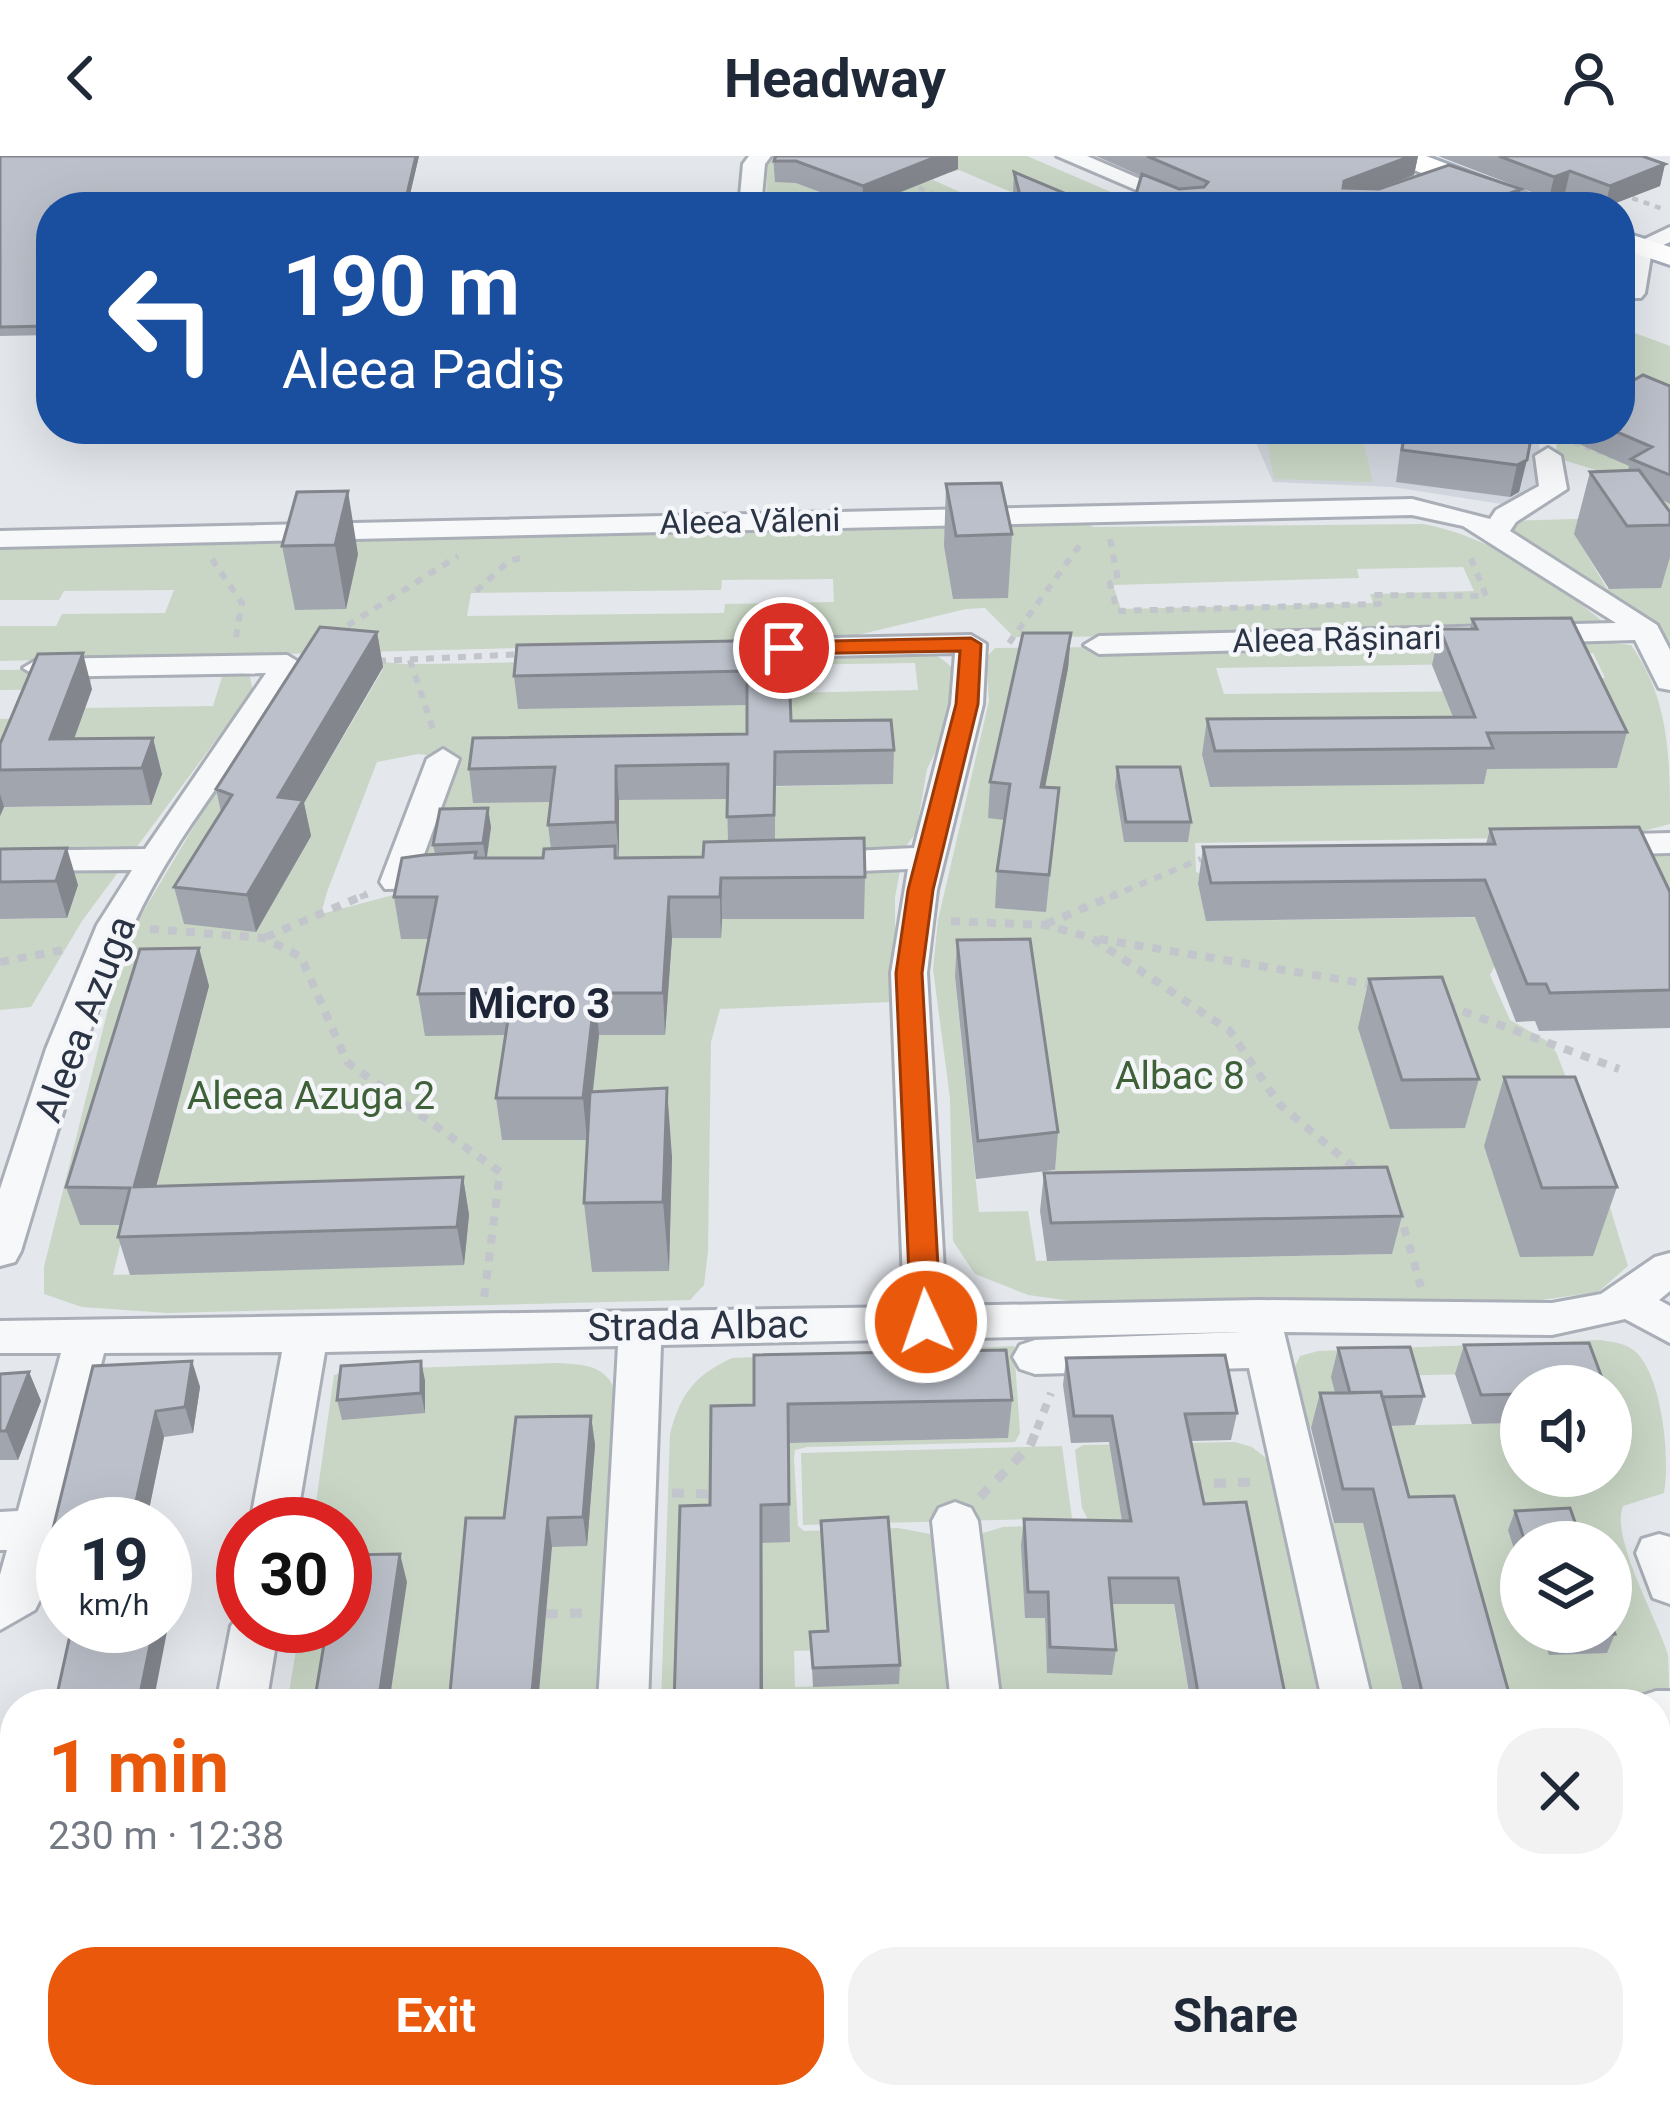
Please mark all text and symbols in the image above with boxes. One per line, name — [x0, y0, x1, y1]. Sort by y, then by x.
icon: back — [48, 45, 114, 111]
icon: person — [1556, 45, 1622, 111]
text: Headway — [724, 47, 946, 110]
text: 190 m — [282, 237, 520, 336]
icon: left — [84, 240, 240, 396]
text: Aleea Padiș — [282, 338, 565, 401]
street label: Aleea Văleni — [659, 500, 841, 542]
pin — [733, 597, 835, 699]
icon: arrive — [751, 615, 817, 681]
street label: Aleea Rășinari — [1232, 618, 1442, 661]
street label: Aleea Azuga — [25, 910, 145, 1128]
district label: Micro 3 — [468, 979, 610, 1028]
park label: Albac 8 — [1115, 1053, 1245, 1099]
park label: Aleea Azuga 2 — [187, 1073, 435, 1119]
position arrow — [863, 1259, 989, 1385]
street label: Strada Albac — [587, 1301, 809, 1351]
map controls — [1500, 1365, 1632, 1653]
button: sound — [1500, 1365, 1632, 1497]
speed limit sign: 30 — [216, 1497, 372, 1653]
button: layers — [1500, 1521, 1632, 1653]
text: 19 — [80, 1524, 148, 1595]
text: km/h — [79, 1587, 149, 1622]
text: 1 min — [48, 1725, 229, 1810]
button: close — [1497, 1728, 1623, 1854]
text: 230 m · 12:38 — [48, 1813, 284, 1859]
button: Exit — [48, 1947, 824, 2085]
button: Share — [848, 1947, 1623, 2085]

